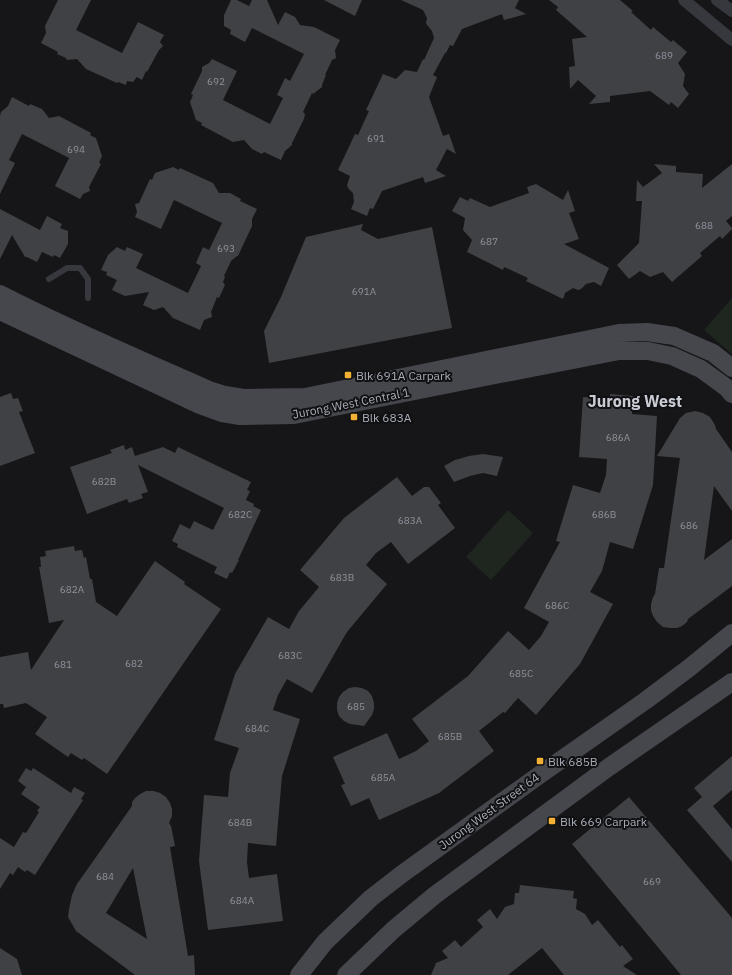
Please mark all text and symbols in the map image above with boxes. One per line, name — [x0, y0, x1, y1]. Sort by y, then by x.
house number: 689 — [655, 49, 673, 62]
house number: 692 — [207, 75, 225, 88]
house number: 691 — [367, 132, 385, 145]
house number: 694 — [67, 143, 85, 156]
house number: 688 — [695, 219, 713, 232]
house number: 687 — [480, 235, 498, 248]
house number: 693 — [217, 242, 235, 255]
house number: 691A — [352, 285, 377, 298]
place label: Blk 691A Carpark — [356, 368, 451, 383]
marker: Blk 691A Carpark — [343, 370, 353, 380]
street label: Jurong West Central 1 — [291, 384, 411, 422]
district label: Jurong West — [588, 391, 682, 411]
place label: Blk 683A — [362, 410, 412, 425]
marker: Blk 683A — [349, 412, 359, 422]
house number: 686A — [606, 431, 631, 444]
house number: 682B — [92, 475, 116, 488]
house number: 682C — [228, 508, 252, 521]
house number: 686B — [592, 508, 616, 521]
house number: 683A — [398, 514, 423, 527]
house number: 686 — [680, 519, 698, 532]
house number: 683B — [330, 571, 354, 584]
house number: 682A — [60, 583, 85, 596]
house number: 686C — [545, 599, 569, 612]
house number: 683C — [278, 649, 302, 662]
house number: 682 — [125, 657, 143, 670]
house number: 681 — [54, 658, 72, 671]
house number: 685C — [509, 667, 533, 680]
house number: 685 — [347, 700, 365, 713]
house number: 684C — [245, 722, 269, 735]
house number: 685B — [438, 730, 462, 743]
place label: Blk 685B — [548, 754, 598, 769]
marker: Blk 685B — [535, 756, 545, 766]
street label: Jurong West Street 64 — [436, 770, 542, 852]
house number: 685A — [371, 771, 396, 784]
place label: Blk 669 Carpark — [560, 814, 648, 829]
house number: 684B — [228, 816, 252, 829]
marker: Blk 669 Carpark — [547, 816, 557, 826]
house number: 684 — [96, 870, 114, 883]
house number: 669 — [643, 875, 661, 888]
house number: 684A — [230, 894, 255, 907]

